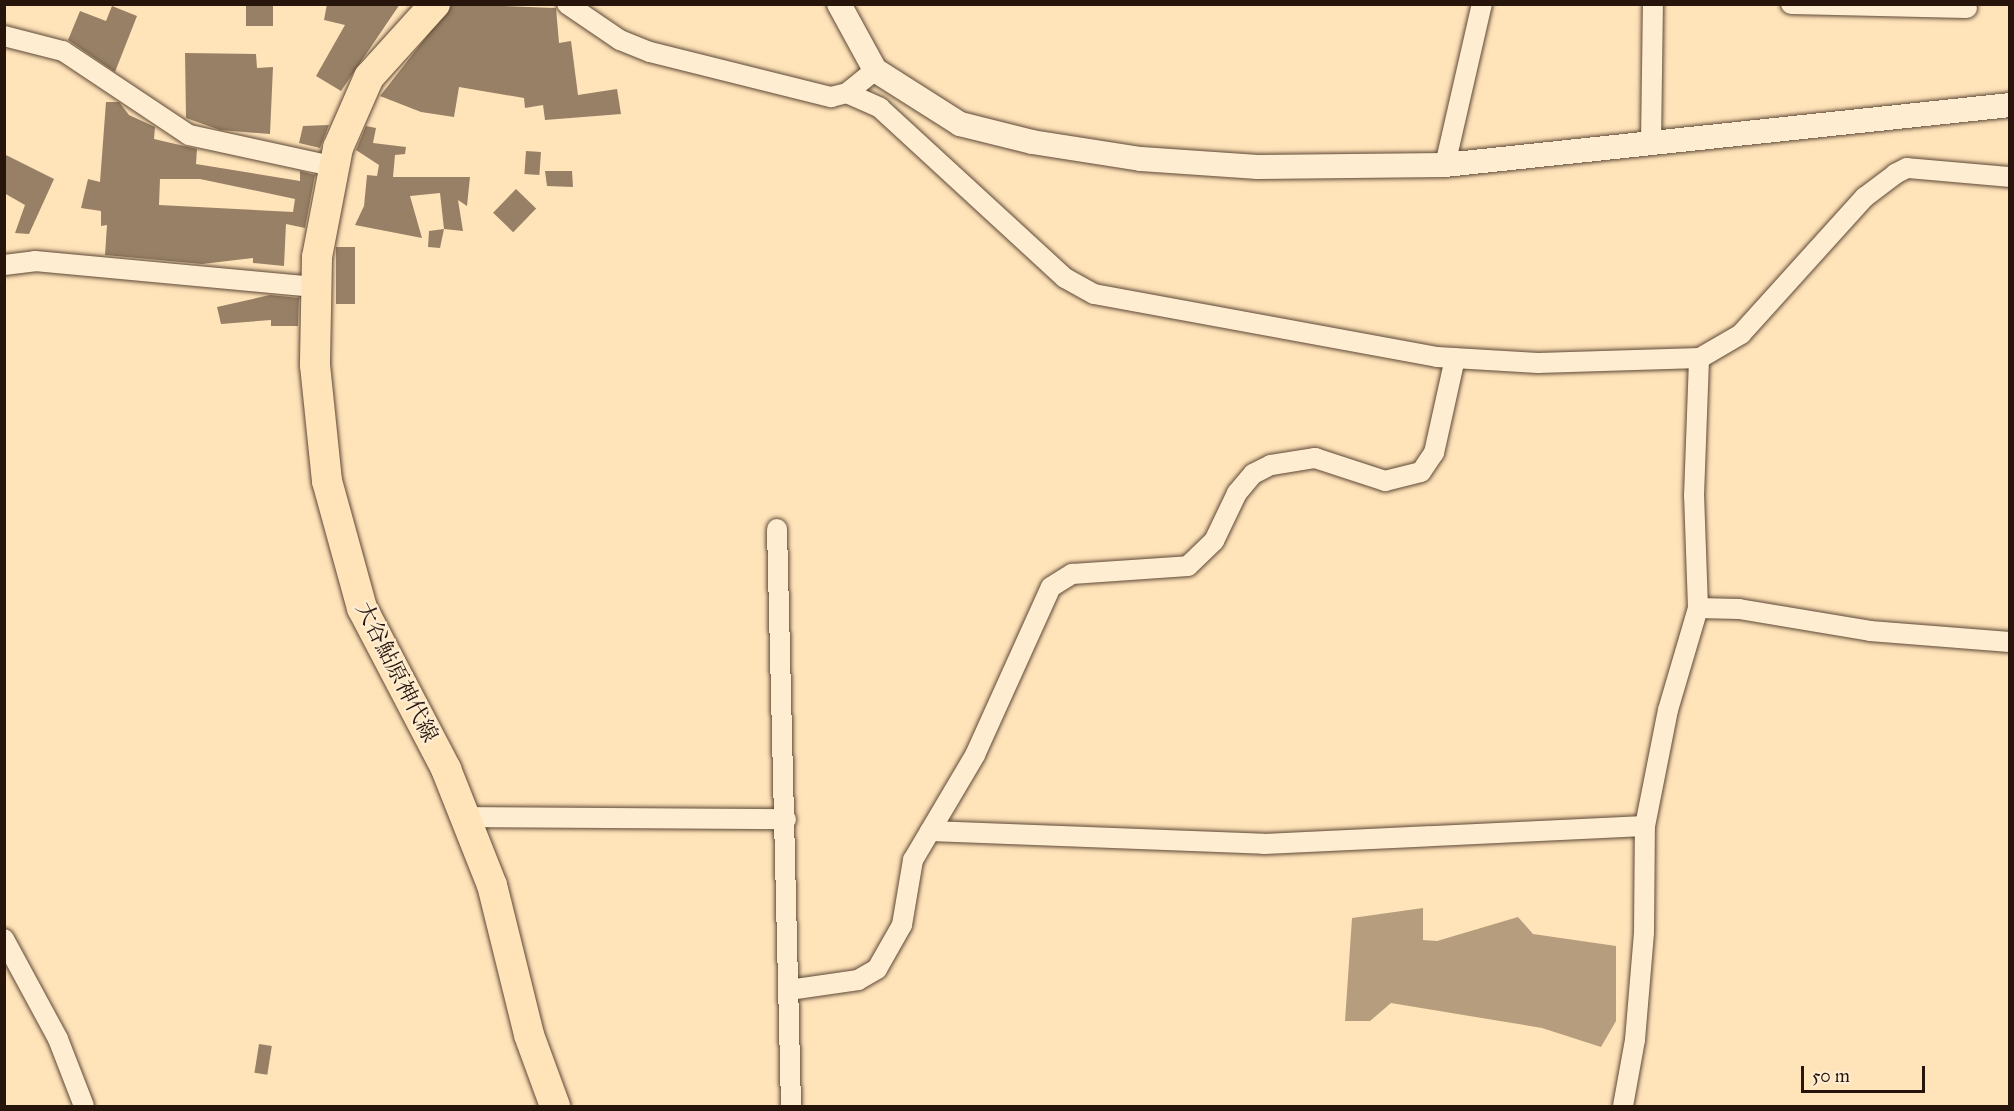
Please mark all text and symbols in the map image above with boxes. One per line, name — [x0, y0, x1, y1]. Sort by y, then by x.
street label: 大谷鮎原神代線 — [350, 597, 444, 747]
scale bar — [1804, 1054, 1928, 1092]
text: 50 m — [1812, 1065, 1850, 1087]

